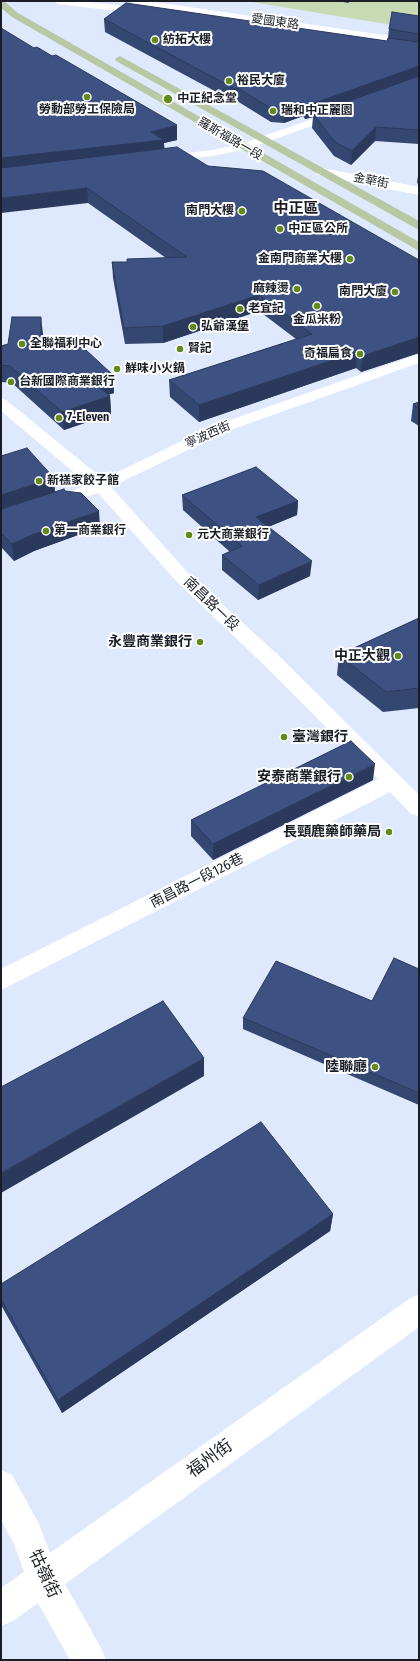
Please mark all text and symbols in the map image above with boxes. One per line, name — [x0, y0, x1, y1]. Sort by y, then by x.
street label: 愛國東路 — [250, 12, 300, 32]
place label: 紡拓大樓 — [163, 33, 211, 47]
marker: 紡拓大樓 — [150, 35, 160, 45]
place label: 裕民大廈 — [237, 74, 285, 88]
marker: 裕民大廈 — [224, 76, 234, 86]
marker: 勞動部勞工保險局 — [82, 92, 92, 102]
place label: 中正紀念堂 — [177, 92, 237, 106]
marker: 中正紀念堂 — [162, 93, 174, 105]
place label: 勞動部勞工保險局 — [39, 103, 135, 117]
place label: 瑞和中正麗園 — [281, 104, 353, 118]
marker: 瑞和中正麗園 — [268, 106, 278, 116]
street label: 羅斯福路一段 — [195, 115, 265, 163]
street label: 金華街 — [352, 170, 390, 192]
district label: 中正區 — [274, 200, 318, 218]
place label: 南門大樓 — [186, 204, 234, 218]
marker: 南門大樓 — [237, 206, 247, 216]
place label: 中正區公所 — [288, 222, 348, 236]
marker: 中正區公所 — [275, 224, 285, 234]
place label: 金南門商業大樓 — [258, 252, 342, 266]
marker: 金南門商業大樓 — [345, 254, 355, 264]
place label: 麻辣燙 — [253, 282, 289, 296]
marker: 麻辣燙 — [292, 284, 302, 294]
place label: 南門大廈 — [339, 285, 387, 299]
marker: 南門大廈 — [390, 287, 400, 297]
marker: 金瓜米粉 — [312, 301, 322, 311]
place label: 老宜記 — [248, 302, 284, 316]
marker: 老宜記 — [235, 304, 245, 314]
place label: 金瓜米粉 — [293, 313, 341, 327]
place label: 弘爺漢堡 — [201, 320, 249, 334]
marker: 弘爺漢堡 — [188, 322, 198, 332]
place label: 全聯福利中心 — [30, 337, 102, 351]
marker: 全聯福利中心 — [17, 339, 27, 349]
place label: 賢記 — [188, 342, 212, 356]
marker: 賢記 — [175, 344, 185, 354]
place label: 奇福扁食 — [304, 347, 352, 361]
marker: 奇福扁食 — [355, 349, 365, 359]
place label: 鮮味小火鍋 — [125, 362, 185, 376]
marker: 鮮味小火鍋 — [112, 364, 122, 374]
place label: 台新國際商業銀行 — [19, 375, 115, 389]
marker: 台新國際商業銀行 — [6, 377, 16, 387]
place label: 7-Eleven — [67, 411, 109, 425]
marker: 7-Eleven — [54, 413, 64, 423]
street label: 寧波西街 — [183, 419, 233, 451]
place label: 新禚家餃子館 — [47, 474, 119, 488]
marker: 新禚家餃子館 — [34, 476, 44, 486]
place label: 第一商業銀行 — [54, 524, 126, 538]
marker: 第一商業銀行 — [41, 526, 51, 536]
place label: 元大商業銀行 — [197, 528, 269, 542]
marker: 元大商業銀行 — [184, 530, 194, 540]
street label: 南昌路一段 — [180, 574, 242, 634]
place label: 永豐商業銀行 — [108, 634, 192, 650]
marker: 永豐商業銀行 — [195, 637, 205, 647]
place label: 中正大觀 — [334, 648, 390, 664]
marker: 中正大觀 — [393, 651, 403, 661]
place label: 臺灣銀行 — [292, 729, 348, 745]
marker: 臺灣銀行 — [279, 732, 289, 742]
place label: 安泰商業銀行 — [257, 769, 341, 785]
marker: 安泰商業銀行 — [344, 772, 354, 782]
place label: 長頸鹿藥師藥局 — [283, 824, 381, 840]
marker: 長頸鹿藥師藥局 — [384, 827, 394, 837]
street label: 南昌路一段126巷 — [147, 850, 247, 912]
place label: 陸聯廳 — [325, 1059, 367, 1075]
marker: 陸聯廳 — [370, 1062, 380, 1072]
street label: 福州街 — [183, 1436, 237, 1482]
street label: 牯嶺街 — [24, 1547, 64, 1601]

